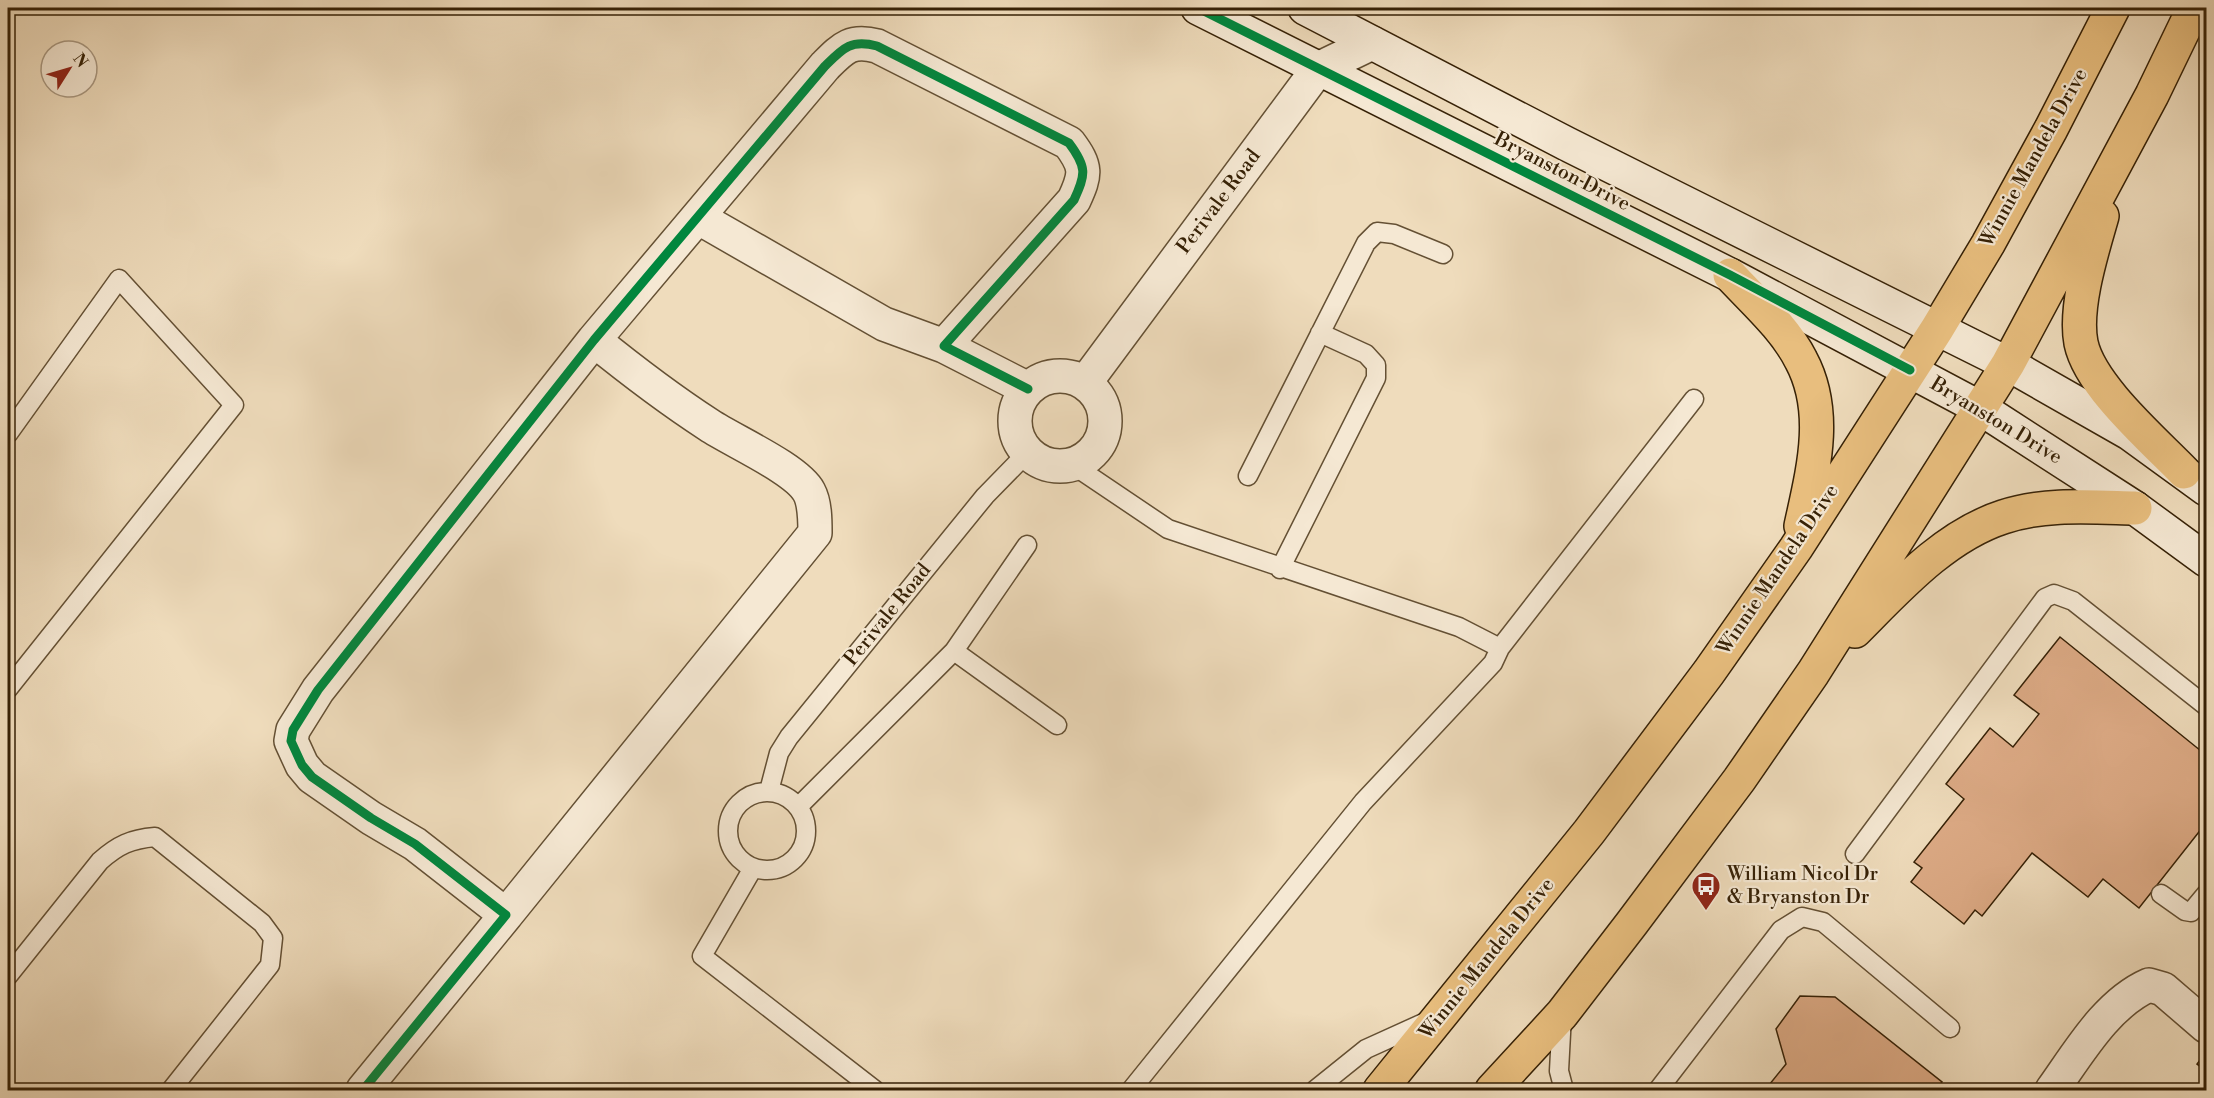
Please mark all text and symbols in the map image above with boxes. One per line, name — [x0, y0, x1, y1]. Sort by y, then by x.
north arrow — [39, 39, 99, 99]
text: N — [68, 50, 92, 72]
street label: Winnie Mandela Drive — [1974, 64, 2094, 253]
street label: Bryanston Drive — [1489, 127, 1634, 217]
street label: Perivale Road — [1172, 144, 1267, 259]
street label: Bryanston Drive — [1925, 371, 2066, 470]
street label: Winnie Mandela Drive — [1711, 480, 1845, 661]
street label: Perivale Road — [839, 558, 937, 671]
place label: William Nicol Dr & Bryanston Dr — [1726, 862, 1879, 910]
bus stop icon: William Nicol Dr & Bryanston Dr — [1690, 870, 1722, 912]
street label: Winnie Mandela Drive — [1413, 873, 1560, 1046]

